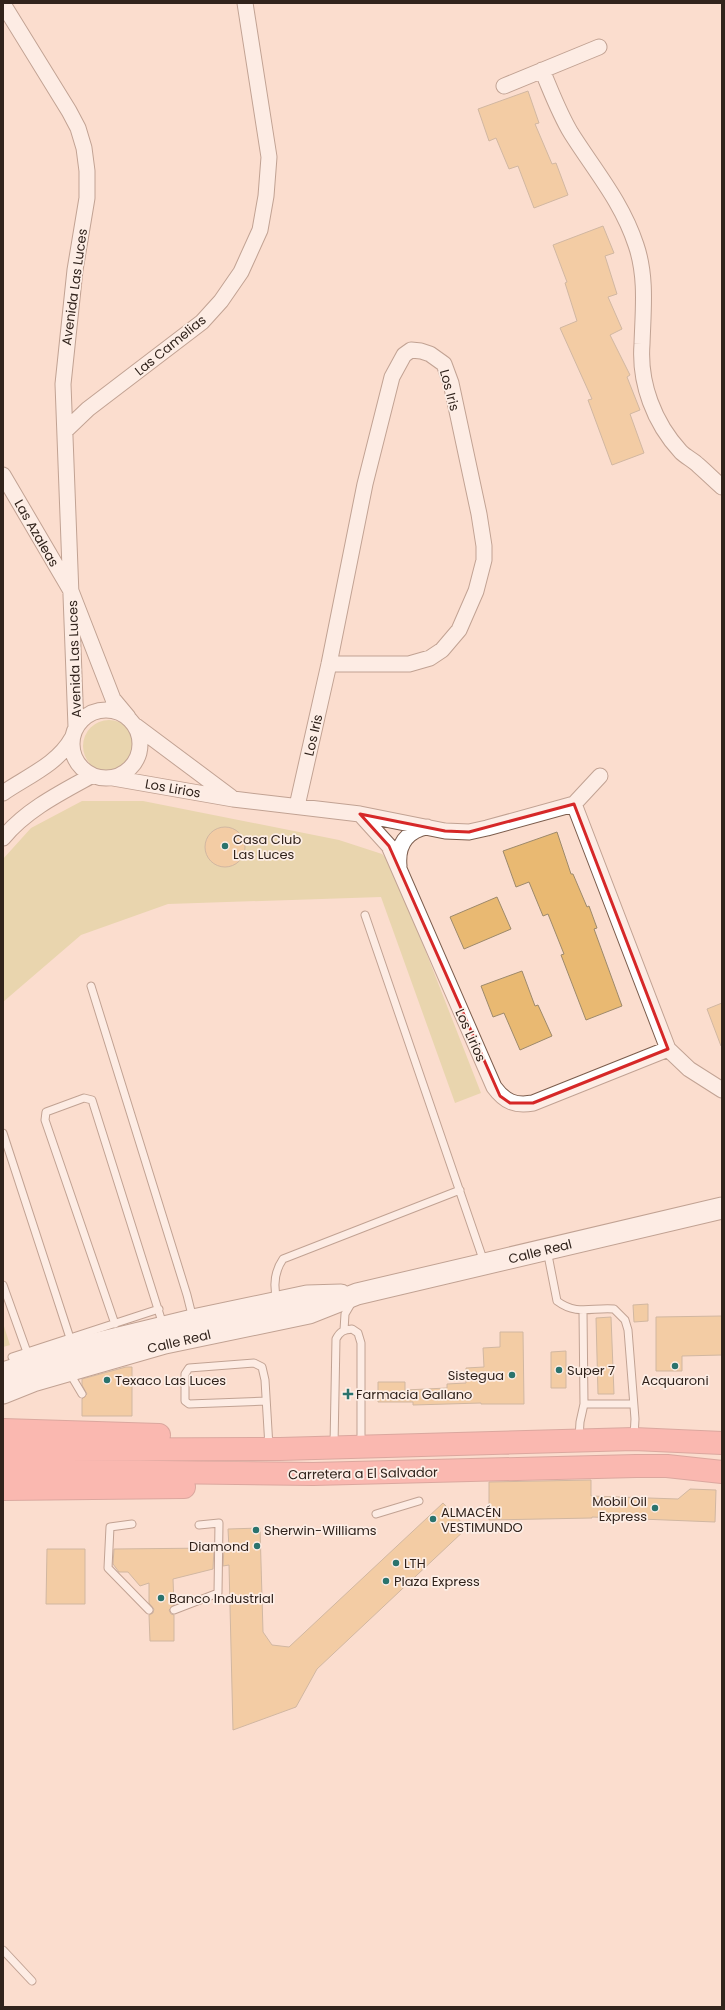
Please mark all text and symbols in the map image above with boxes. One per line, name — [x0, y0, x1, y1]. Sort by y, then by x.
street label: Avenida Las Luces — [57, 227, 92, 347]
street label: Las Camelias — [131, 311, 210, 380]
street label: Los Iris — [435, 367, 464, 413]
street label: Las Azaleas — [10, 496, 64, 571]
street label: Avenida Las Luces — [63, 599, 86, 718]
street label: Los Iris — [299, 712, 328, 758]
street label: Los Lirios — [144, 774, 202, 803]
place label: Casa Club Las Luces — [233, 830, 301, 864]
marker: Casa Club Las Luces — [220, 841, 230, 851]
street label: Los Lirios — [450, 1006, 491, 1065]
street label: Calle Real — [506, 1234, 574, 1269]
street label: Calle Real — [145, 1325, 213, 1358]
place label: Super 7 — [567, 1361, 615, 1380]
marker: Acquaroni — [670, 1361, 680, 1371]
marker: Super 7 — [554, 1365, 564, 1375]
place label: Sistegua — [448, 1366, 504, 1385]
marker: Sistegua — [507, 1370, 517, 1380]
place label: Texaco Las Luces — [115, 1371, 226, 1390]
place label: Acquaroni — [641, 1371, 709, 1390]
marker: Texaco Las Luces — [102, 1375, 112, 1385]
place label: Farmacia Gallano — [356, 1385, 472, 1404]
marker: Farmacia Gallano — [343, 1389, 353, 1399]
street label: Carretera a El Salvador — [288, 1463, 438, 1484]
place label: Mobil Oil Express — [592, 1492, 647, 1526]
place label: ALMACÉN VESTIMUNDO — [441, 1503, 523, 1537]
marker: Mobil Oil Express — [650, 1503, 660, 1513]
marker: ALMACÉN VESTIMUNDO — [428, 1514, 438, 1524]
place label: Sherwin-Williams — [264, 1521, 377, 1540]
marker: Sherwin-Williams — [251, 1525, 261, 1535]
place label: Diamond — [189, 1537, 249, 1556]
marker: Diamond — [252, 1541, 262, 1551]
place label: LTH — [404, 1554, 426, 1573]
marker: LTH — [391, 1558, 401, 1568]
place label: Plaza Express — [394, 1572, 480, 1591]
marker: Plaza Express — [381, 1576, 391, 1586]
place label: Banco Industrial — [169, 1589, 274, 1608]
marker: Banco Industrial — [156, 1593, 166, 1603]

